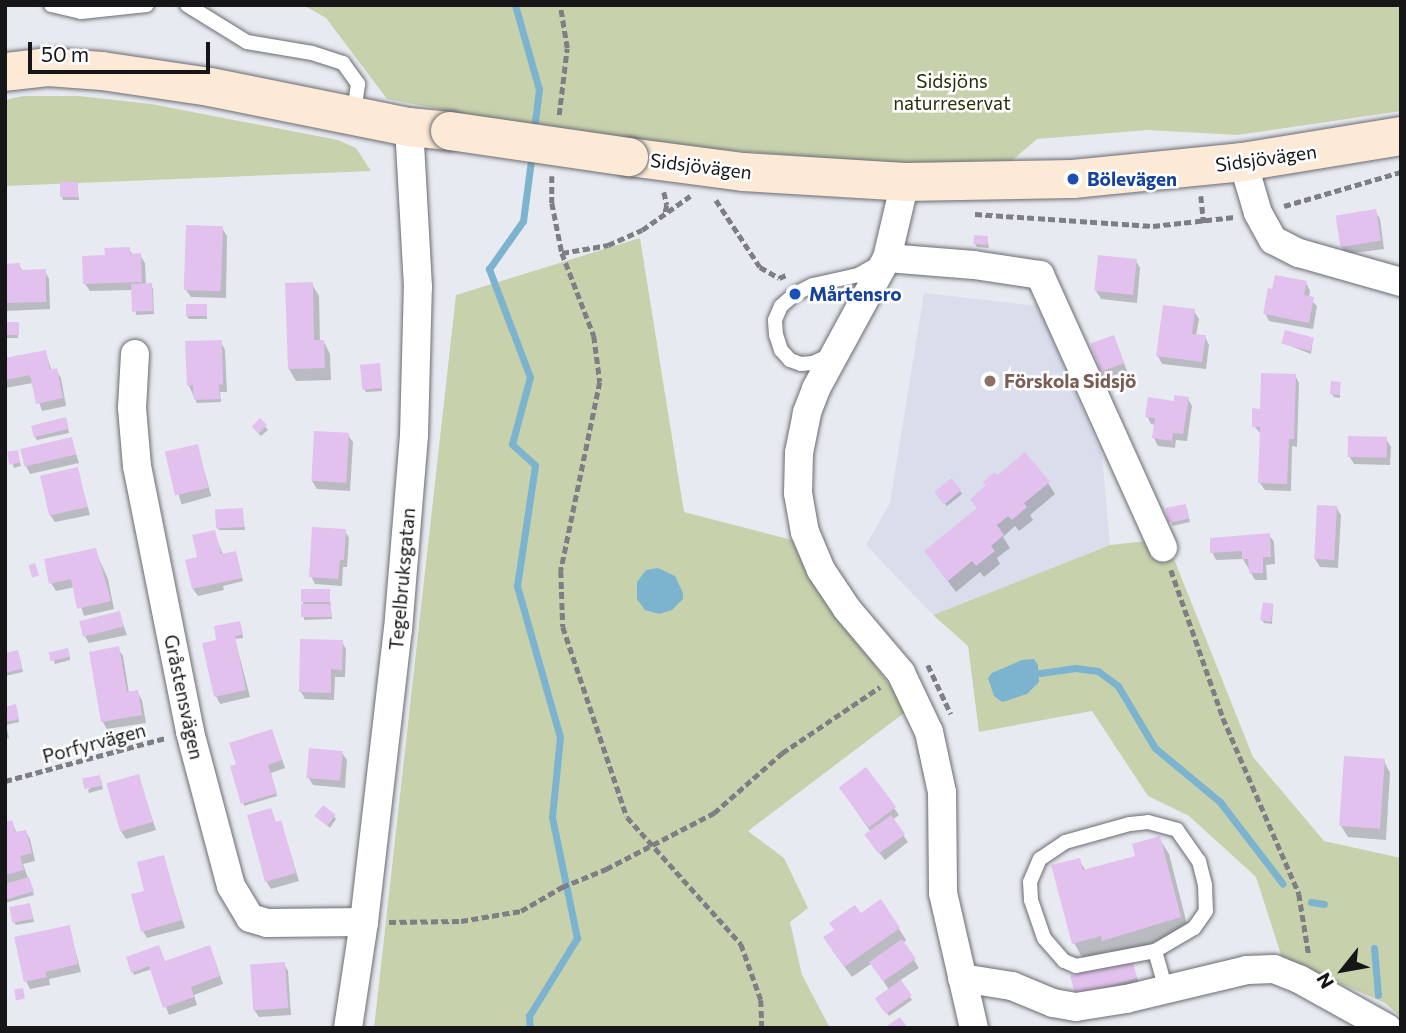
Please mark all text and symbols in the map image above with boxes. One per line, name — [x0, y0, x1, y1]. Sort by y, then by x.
scale bar — [32, 28, 214, 72]
text: 50 m — [41, 41, 89, 66]
park label: Sidsjöns naturreservat — [893, 70, 1011, 114]
street label: Sidsjövägen — [1214, 140, 1318, 176]
street label: Sidsjövägen — [649, 148, 753, 184]
place label: Bölevägen — [1087, 168, 1177, 190]
marker: Bölevägen — [1065, 171, 1081, 187]
place label: Mårtensro — [809, 283, 902, 305]
marker: Mårtensro — [787, 286, 803, 302]
place label: Förskola Sidsjö — [1004, 370, 1136, 392]
marker: Förskola Sidsjö — [982, 373, 998, 389]
street label: Tegelbruksgatan — [384, 507, 420, 651]
street label: Gråstensvägen — [160, 632, 208, 762]
street label: Porfyrvägen — [40, 718, 148, 768]
north arrow — [1308, 935, 1378, 1005]
text: N — [1311, 969, 1338, 993]

